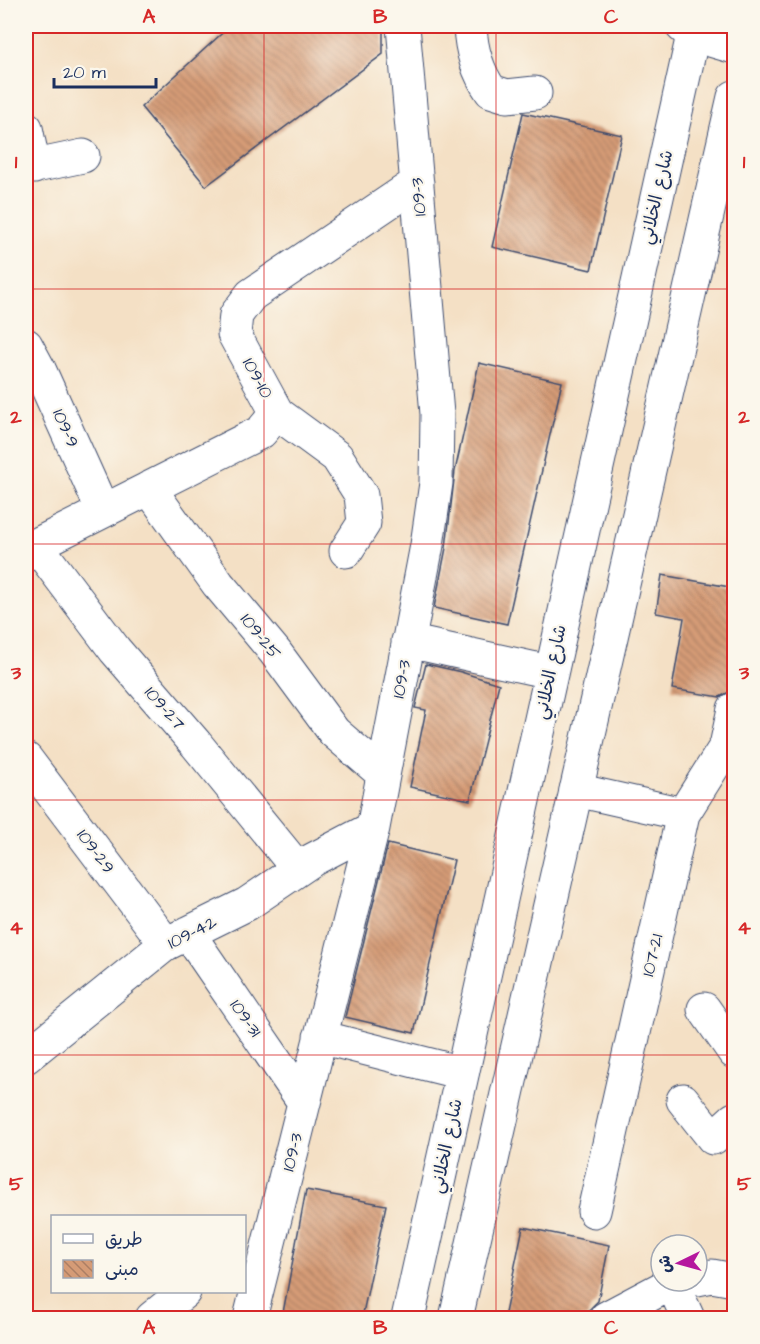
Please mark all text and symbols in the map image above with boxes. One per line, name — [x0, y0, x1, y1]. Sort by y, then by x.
text: A — [143, 3, 156, 31]
text: B — [373, 3, 388, 31]
text: C — [604, 3, 619, 31]
scale bar — [54, 51, 156, 89]
text: 20 m — [63, 60, 106, 85]
street label: شارع الخلاني — [633, 147, 682, 248]
text: 1 — [15, 148, 18, 176]
text: 1 — [743, 148, 746, 176]
street label: 109-3 — [404, 177, 433, 217]
street label: 109-10 — [236, 353, 279, 403]
text: 2 — [9, 403, 22, 431]
text: 2 — [737, 403, 750, 431]
street label: 109-9 — [46, 405, 85, 451]
street label: 109-25 — [234, 608, 287, 665]
street label: شارع الخلاني — [528, 622, 576, 722]
street label: 109-3 — [386, 658, 417, 700]
text: 3 — [10, 659, 22, 687]
text: 3 — [738, 659, 750, 687]
street label: 109-27 — [139, 681, 191, 736]
street label: 109-29 — [71, 824, 121, 879]
street label: 109-42 — [163, 909, 222, 955]
text: 4 — [9, 914, 23, 942]
text: 4 — [737, 914, 751, 942]
street label: 107-21 — [635, 931, 669, 979]
street label: 109-31 — [224, 994, 268, 1042]
street label: شارع الخلاني — [424, 1096, 472, 1196]
street label: 109-3 — [276, 1130, 309, 1174]
text: 5 — [9, 1170, 24, 1198]
text: 5 — [737, 1170, 752, 1198]
legend — [51, 1215, 246, 1293]
text: طريق — [105, 1227, 143, 1252]
north arrow — [649, 1233, 709, 1293]
text: ش — [653, 1254, 677, 1274]
text: مبنى — [105, 1257, 139, 1282]
text: A — [143, 1314, 156, 1342]
text: B — [373, 1314, 388, 1342]
text: C — [604, 1314, 619, 1342]

